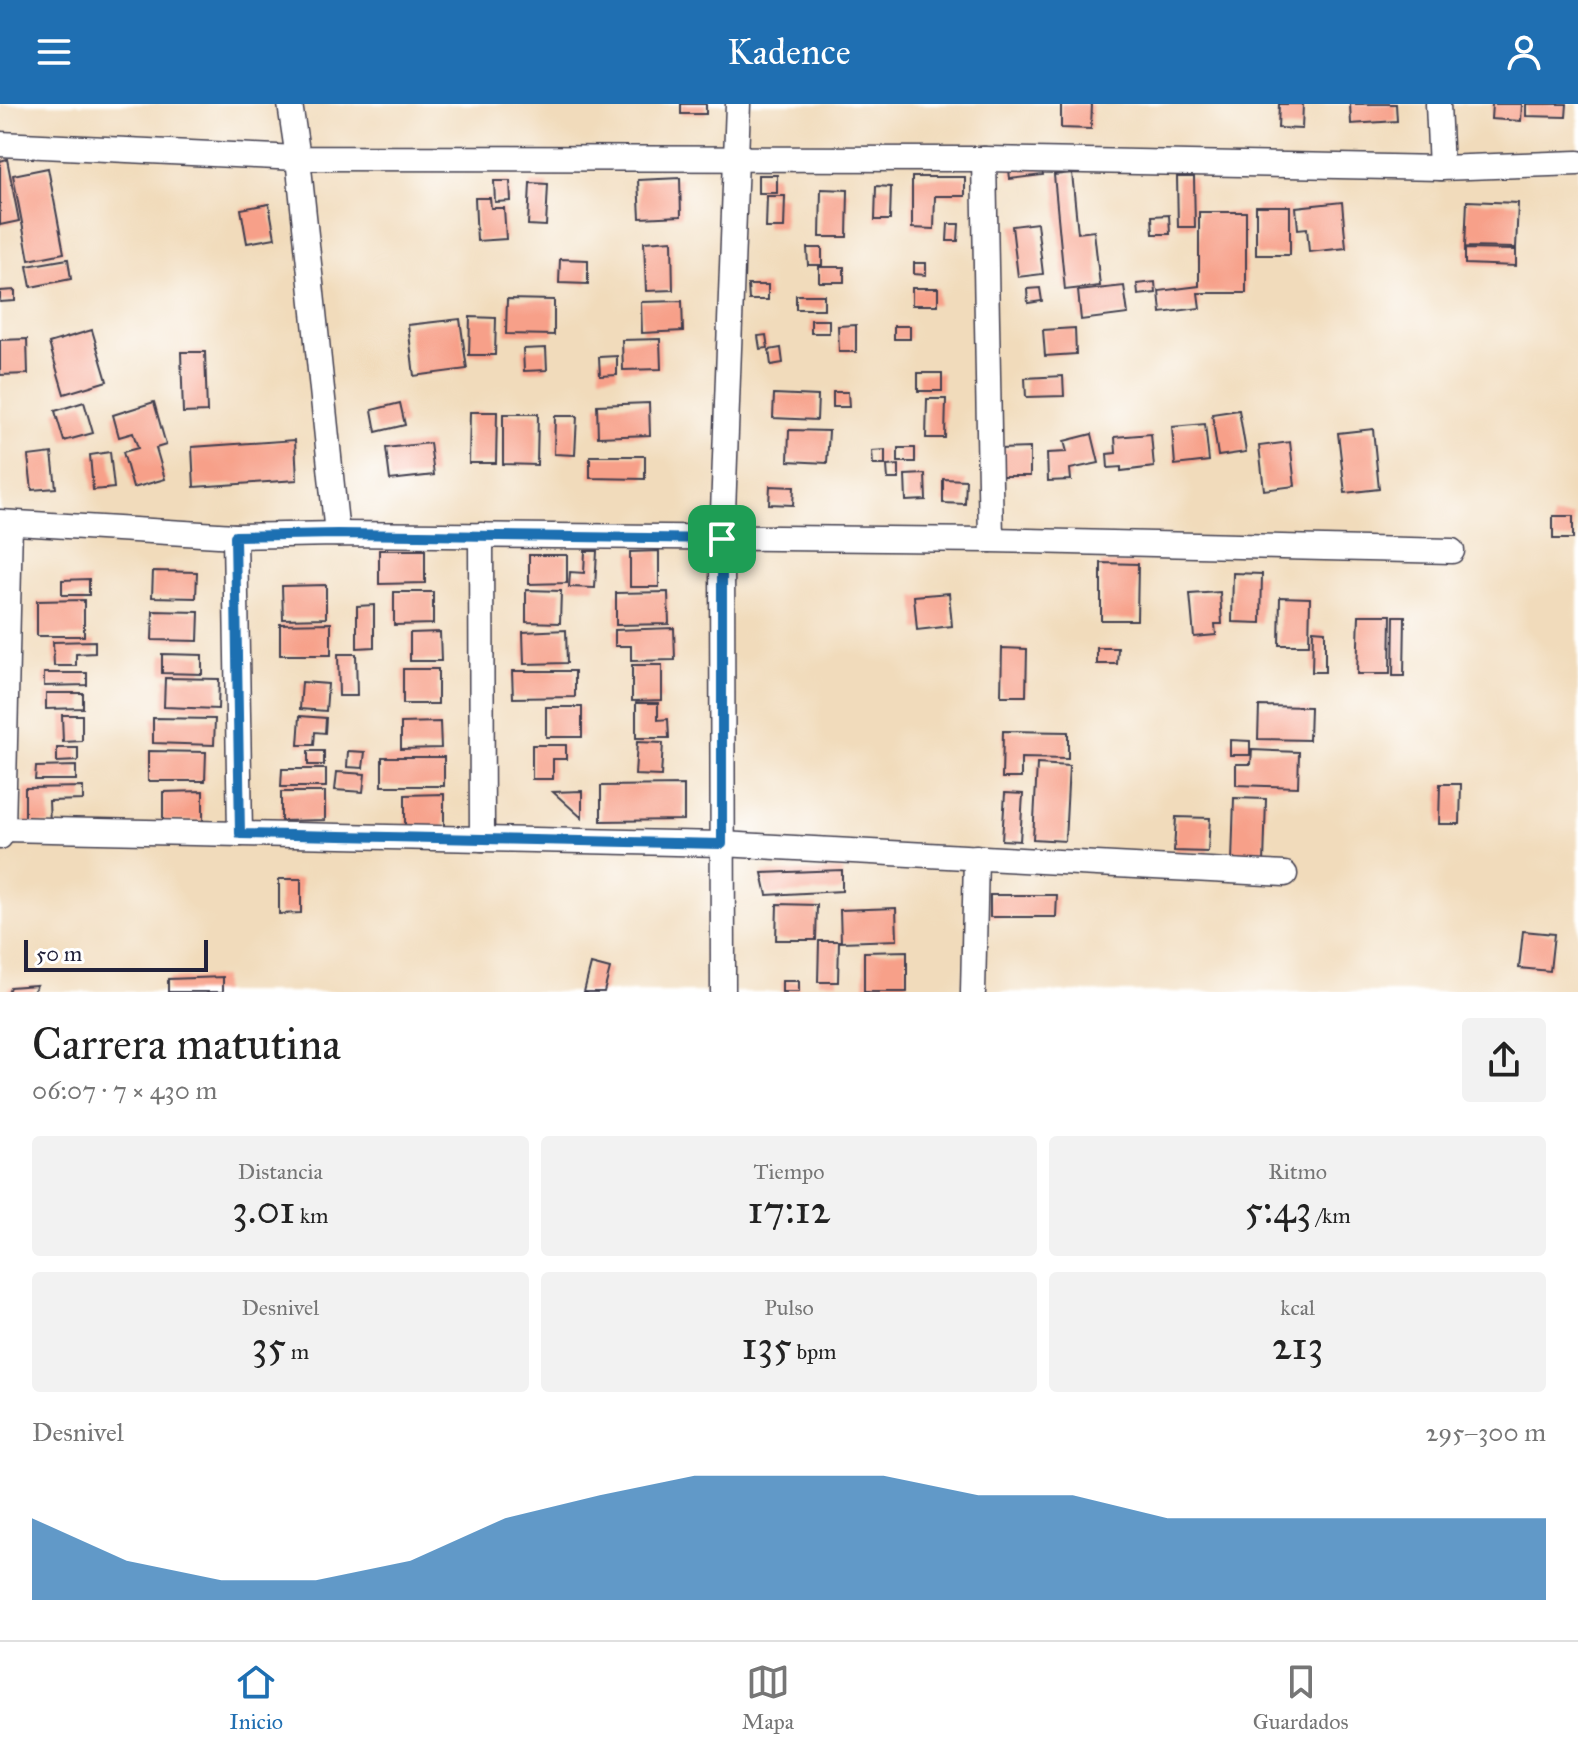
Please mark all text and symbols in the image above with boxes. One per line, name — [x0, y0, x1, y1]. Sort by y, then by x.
icon: menu — [32, 30, 76, 74]
text: Kadence — [727, 30, 851, 74]
icon: person — [1502, 30, 1546, 74]
pin — [688, 505, 756, 573]
icon: arrive — [700, 517, 744, 561]
scale bar — [24, 936, 208, 972]
text: 50 m — [36, 940, 82, 967]
text: Carrera matutina — [32, 1017, 341, 1071]
button: share — [1462, 1018, 1546, 1102]
text: 06:07 · 7 × 430 m — [32, 1074, 217, 1106]
text: Distancia — [238, 1158, 323, 1185]
text: Tiempo — [754, 1158, 824, 1185]
text: Ritmo — [1268, 1158, 1327, 1185]
text: 3.01 — [232, 1185, 295, 1234]
text: 17:12 — [748, 1185, 830, 1234]
text: 5:43 — [1245, 1185, 1311, 1234]
text: km — [295, 1202, 329, 1229]
text: /km — [1311, 1202, 1351, 1229]
text: Desnivel — [242, 1294, 319, 1321]
text: Pulso — [764, 1294, 814, 1321]
text: kcal — [1280, 1294, 1315, 1321]
text: 35 — [251, 1321, 286, 1370]
text: 135 — [741, 1321, 792, 1370]
text: 213 — [1272, 1321, 1323, 1370]
text: m — [286, 1338, 309, 1365]
text: bpm — [792, 1338, 837, 1365]
text: Desnivel — [32, 1416, 124, 1448]
text: 295–300 m — [1425, 1416, 1546, 1448]
tab: Inicio — [229, 1660, 283, 1735]
tab: Mapa — [742, 1660, 794, 1735]
tab: Guardados — [1253, 1660, 1349, 1735]

